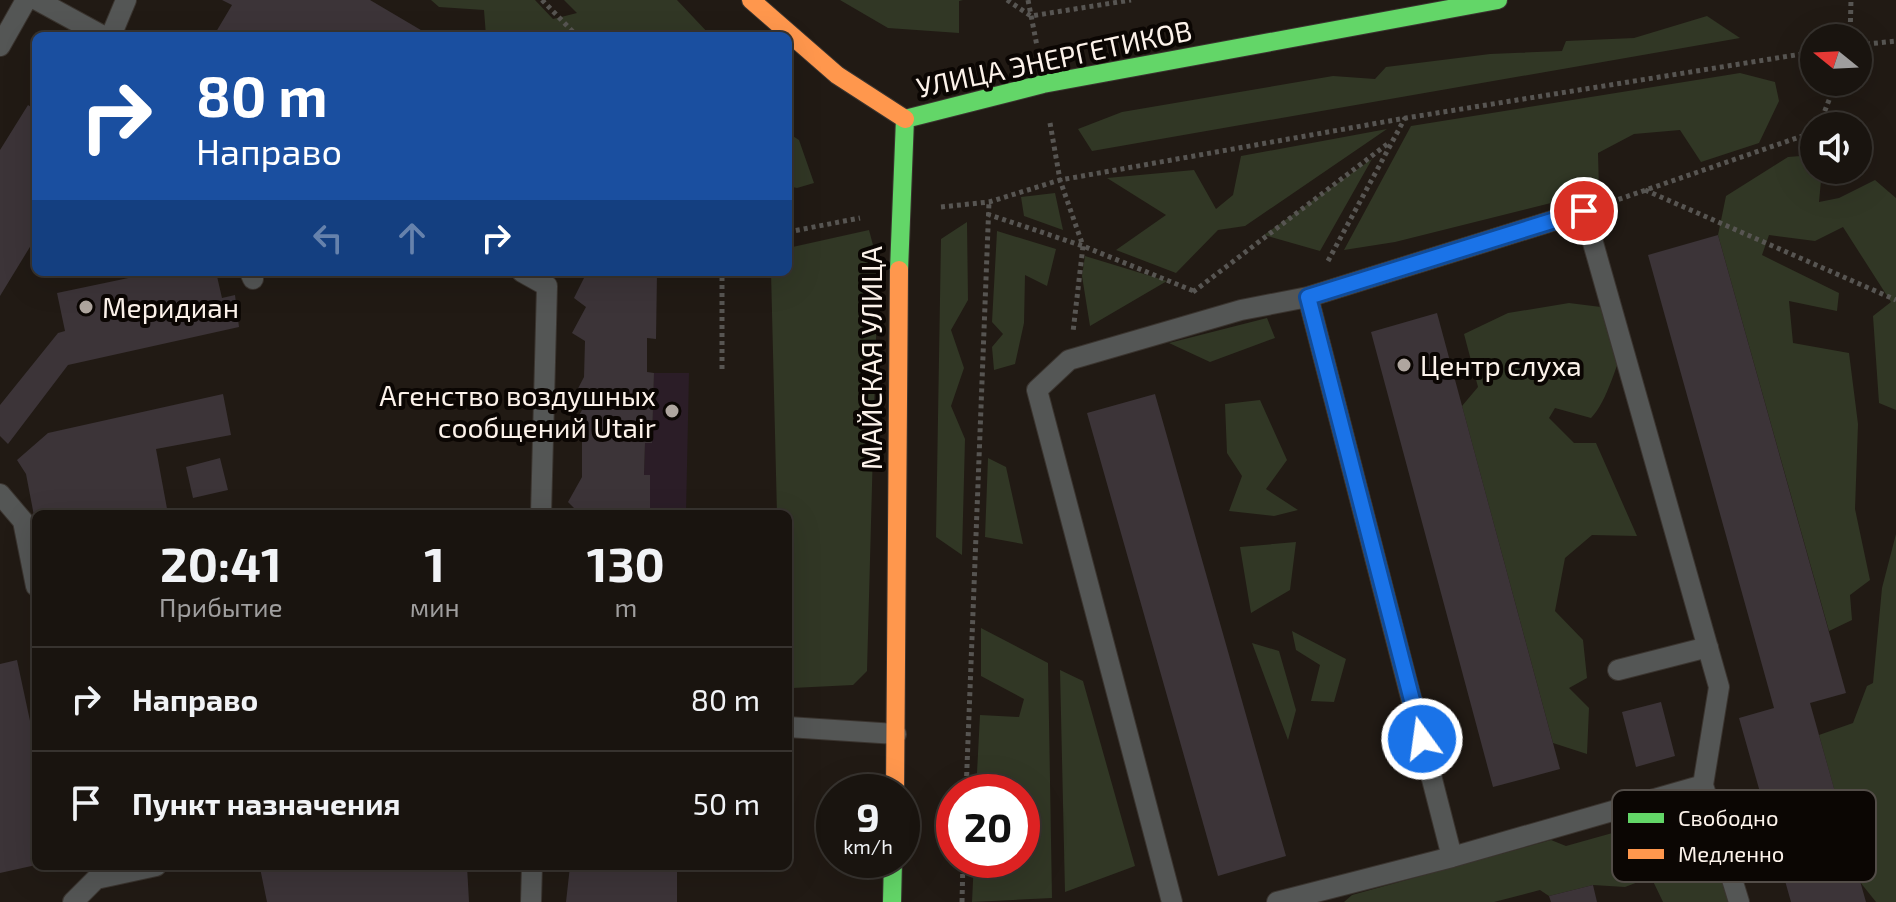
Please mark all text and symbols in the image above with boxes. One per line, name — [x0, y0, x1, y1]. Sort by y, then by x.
street label: УЛИЦА ЭНЕРГЕТИКОВ — [913, 12, 1195, 104]
north arrow — [1800, 24, 1872, 96]
map controls — [1800, 24, 1872, 184]
text: 80 m — [196, 61, 328, 128]
icon: right — [64, 64, 168, 168]
button: sound — [1800, 112, 1872, 184]
text: Направо — [196, 129, 342, 172]
pin — [1550, 177, 1618, 245]
icon: arrive — [1562, 189, 1606, 233]
icon: left — [306, 216, 350, 260]
icon: ahead — [390, 216, 434, 260]
icon: right — [474, 216, 518, 260]
street label: МАЙСКАЯ УЛИЦА — [854, 246, 888, 470]
place label: Меридиан — [102, 290, 239, 324]
marker: Меридиан — [77, 298, 95, 316]
place label: Центр слуха — [1420, 348, 1582, 382]
marker: Центр слуха — [1395, 356, 1413, 374]
place label: Агенство воздушных сообщений Utair — [379, 378, 656, 444]
marker: Агенство воздушных сообщений Utair — [663, 402, 681, 420]
text: 20:41 — [160, 534, 282, 592]
text: 1 — [424, 534, 445, 592]
text: 130 — [587, 534, 665, 592]
text: Прибытие — [159, 591, 283, 622]
text: мин — [410, 591, 460, 622]
text: m — [614, 591, 637, 622]
icon: right — [64, 677, 108, 721]
text: Направо — [132, 681, 258, 717]
text: 80 m — [691, 681, 760, 717]
position arrow — [1380, 697, 1464, 781]
speed limit sign: 20 — [936, 774, 1040, 878]
icon: arrive — [64, 781, 108, 825]
text: Пункт назначения — [132, 785, 400, 821]
text: 50 m — [693, 785, 760, 821]
legend — [1612, 790, 1876, 882]
text: 9 — [856, 792, 880, 840]
text: Свободно — [1678, 804, 1778, 830]
text: km/h — [843, 834, 893, 858]
text: Медленно — [1678, 840, 1784, 866]

